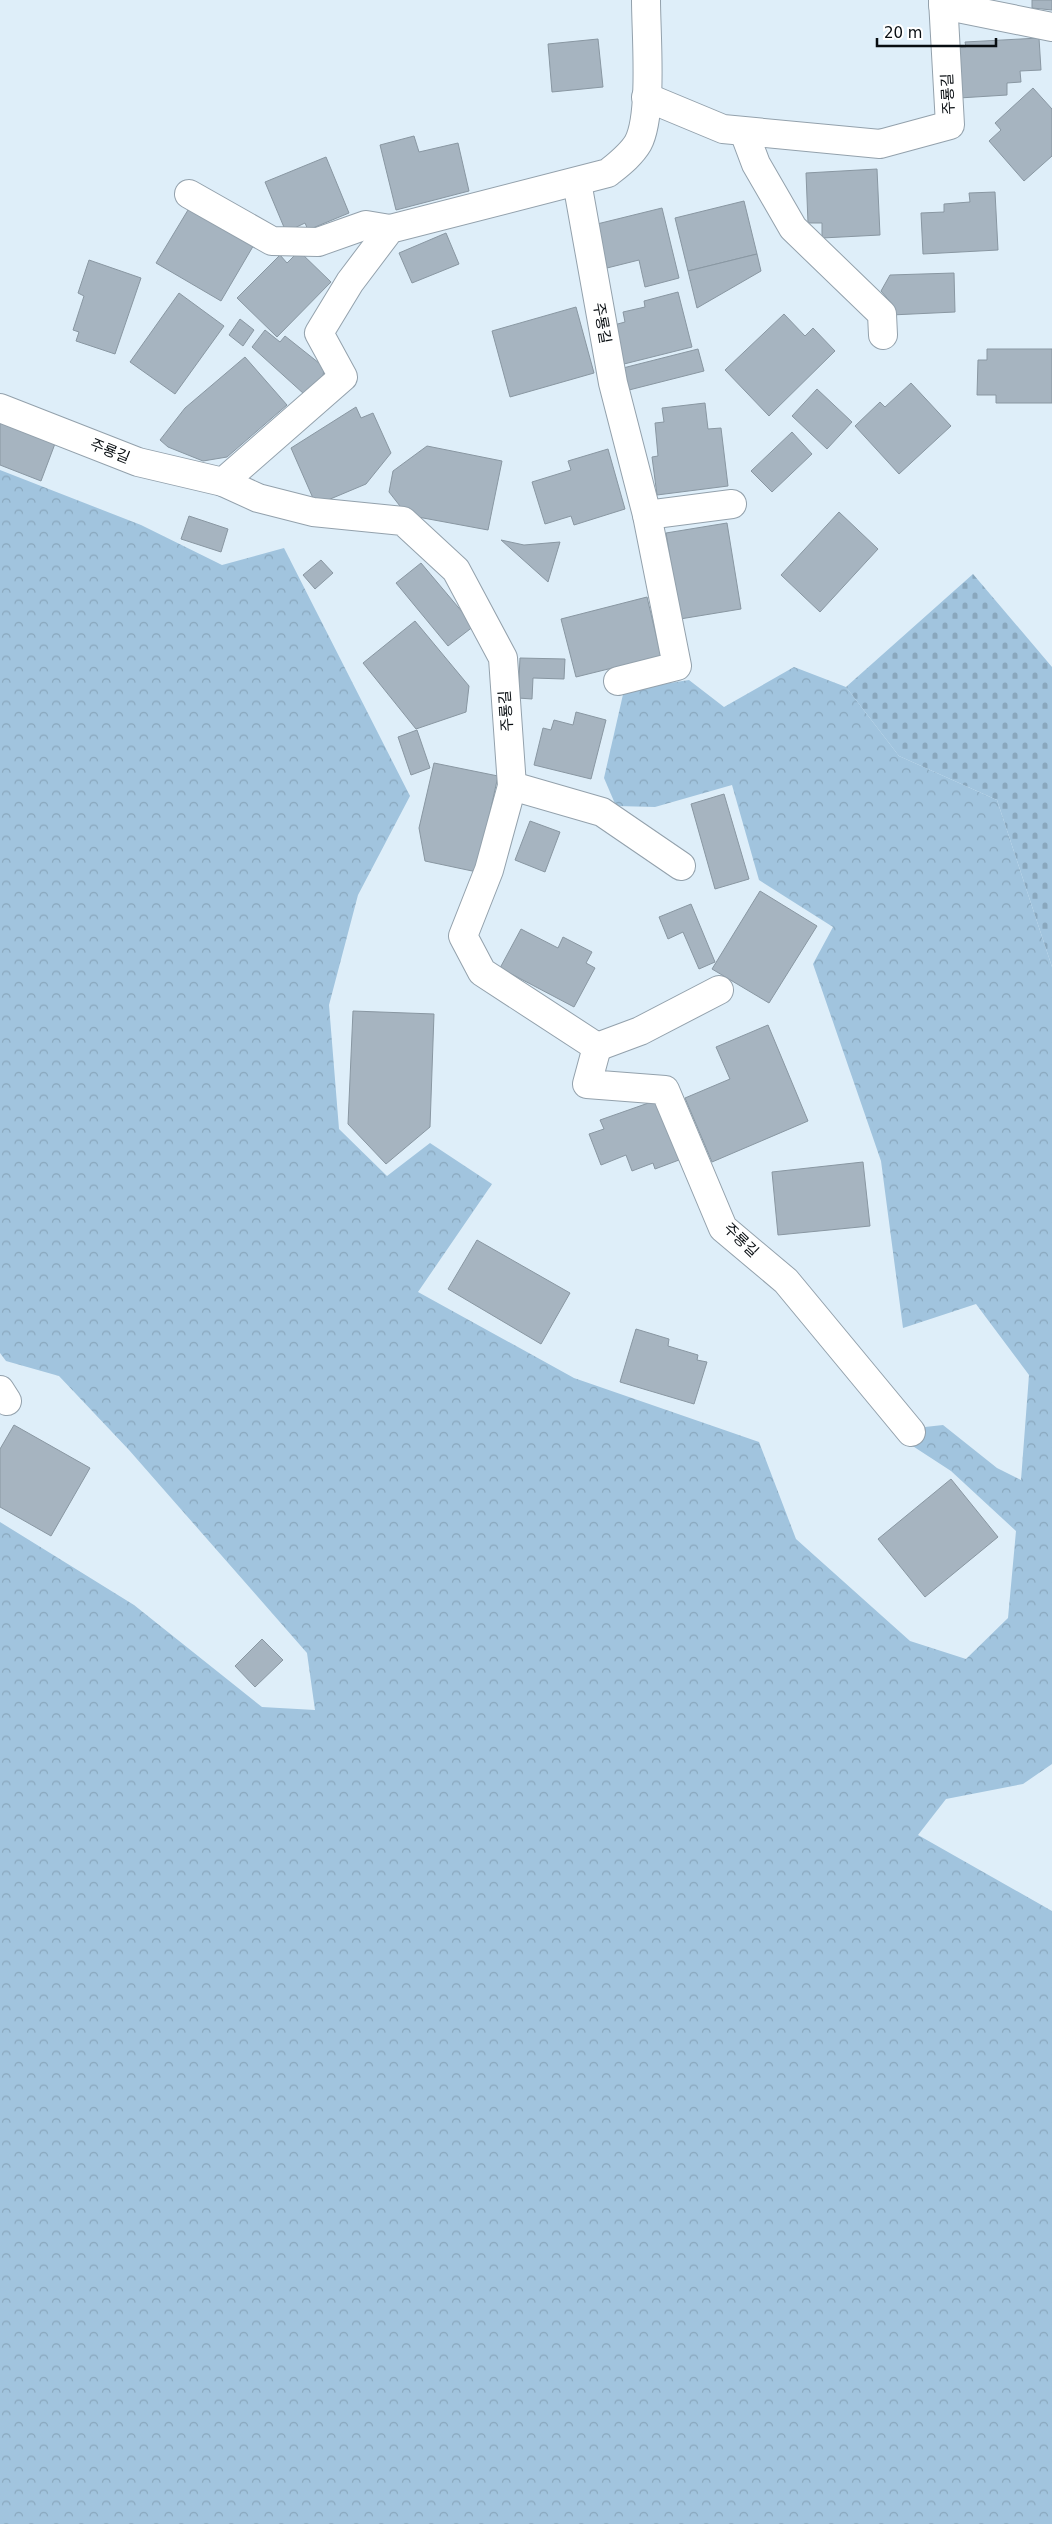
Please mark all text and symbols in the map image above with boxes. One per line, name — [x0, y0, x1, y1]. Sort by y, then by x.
scale bar — [877, 15, 996, 47]
text: 20 m — [884, 24, 922, 42]
street label: 주룡길 — [938, 73, 958, 115]
street label: 주룡길 — [590, 301, 614, 345]
street label: 주룡길 — [87, 435, 133, 467]
street label: 주룡길 — [496, 690, 516, 732]
street label: 주룡길 — [720, 1219, 762, 1261]

